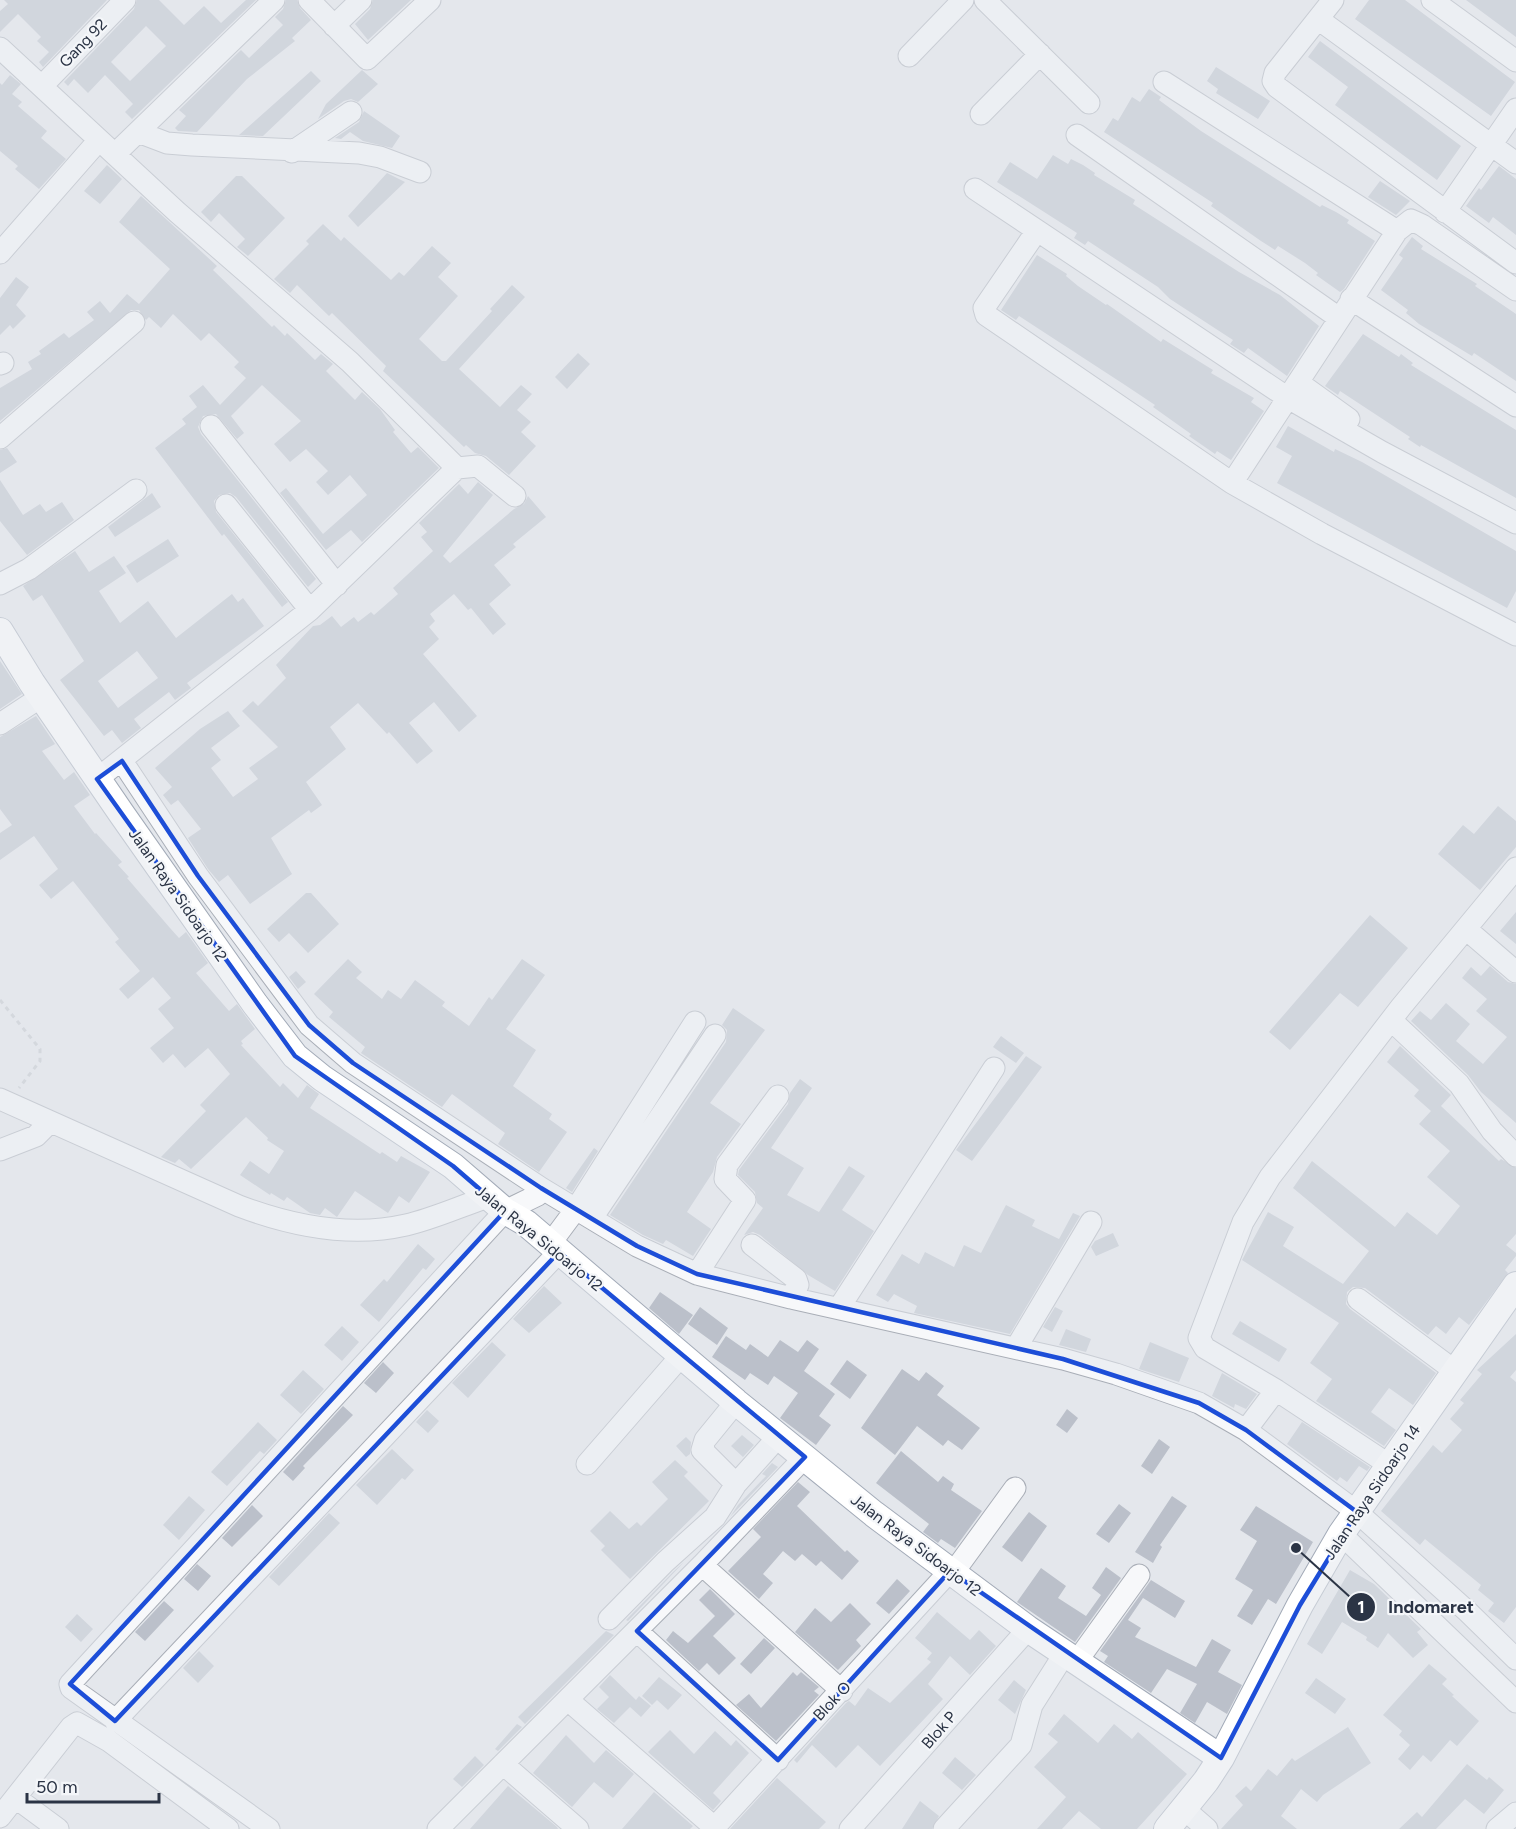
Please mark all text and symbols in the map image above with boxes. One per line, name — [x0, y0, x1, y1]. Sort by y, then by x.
street label: Gang 92 — [55, 15, 111, 71]
street label: Jalan Raya Sidoarjo 12 — [125, 825, 231, 965]
street label: Jalan Raya Sidoarjo 12 — [472, 1181, 606, 1295]
street label: Jalan Raya Sidoarjo 14 — [1320, 1421, 1424, 1563]
street label: Jalan Raya Sidoarjo 12 — [847, 1490, 985, 1600]
callout: Indomaret — [1346, 1589, 1486, 1625]
text: 1 — [1357, 1596, 1365, 1618]
text: Indomaret — [1388, 1596, 1474, 1618]
street label: Blok O — [809, 1677, 855, 1725]
street label: Blok P — [918, 1707, 960, 1753]
scale bar — [27, 1766, 159, 1804]
text: 50 m — [36, 1776, 78, 1798]

